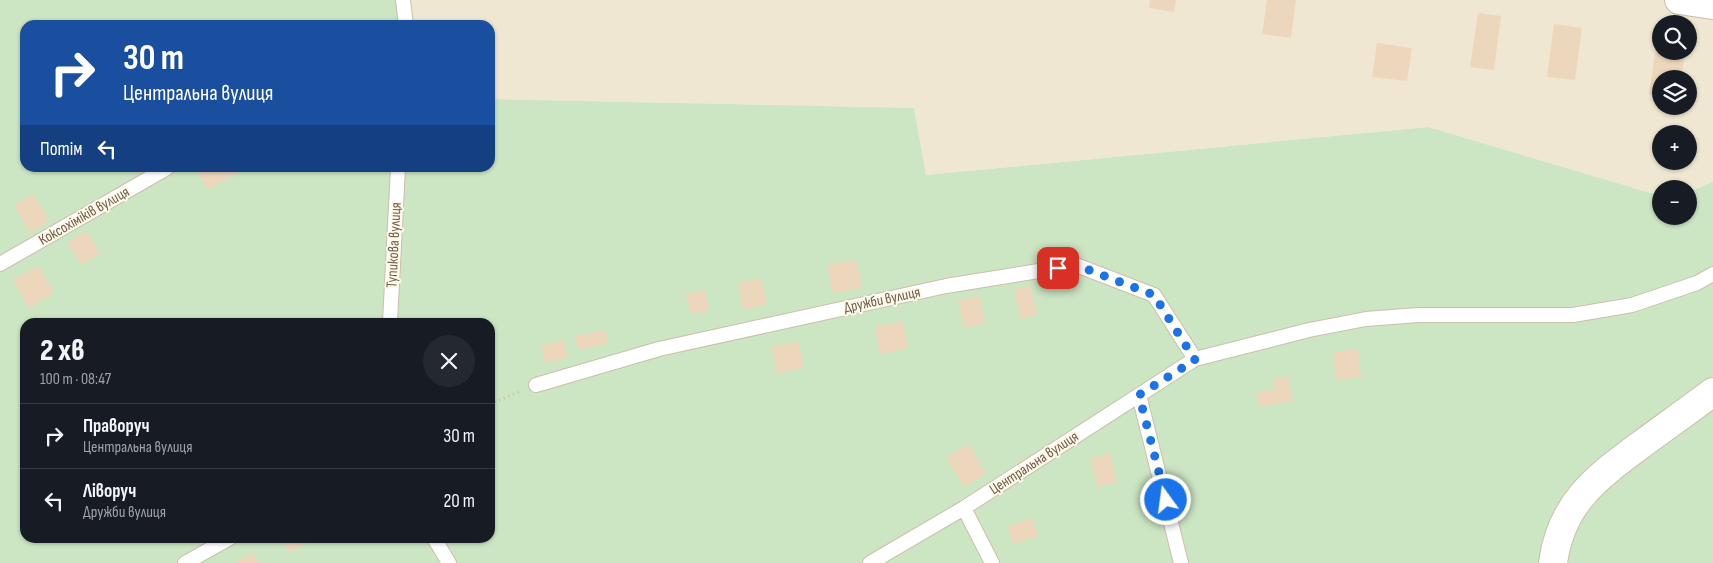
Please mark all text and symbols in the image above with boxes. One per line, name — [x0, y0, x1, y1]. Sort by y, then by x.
map controls — [1652, 15, 1697, 225]
button: search — [1652, 15, 1697, 60]
text: 30 m — [123, 37, 184, 80]
icon: right — [40, 40, 105, 105]
button: layers — [1652, 70, 1697, 115]
text: Центральна вулиця — [123, 80, 273, 107]
button: + — [1652, 125, 1697, 170]
icon: left — [93, 135, 121, 163]
text: Потім — [40, 138, 83, 161]
button: − — [1652, 180, 1697, 225]
street label: Коксохіміків вулиця — [35, 182, 133, 250]
street label: Тупикова вулиця — [382, 202, 406, 288]
pin — [1037, 247, 1079, 289]
icon: arrive — [1044, 254, 1072, 282]
street label: Дружби вулиця — [842, 283, 922, 317]
text: 2 хв — [40, 333, 85, 369]
button: close — [423, 335, 475, 387]
text: 100 m · 08:47 — [40, 370, 111, 389]
text: Праворуч — [83, 415, 150, 438]
icon: right — [40, 422, 68, 450]
text: 30 m — [443, 425, 475, 448]
street label: Центральна вулиця — [986, 427, 1082, 499]
text: Центральна вулиця — [83, 438, 192, 457]
position arrow — [1139, 473, 1191, 525]
text: Ліворуч — [83, 480, 136, 503]
icon: left — [40, 487, 68, 515]
text: 20 m — [443, 490, 475, 513]
text: Дружби вулиця — [83, 503, 166, 522]

